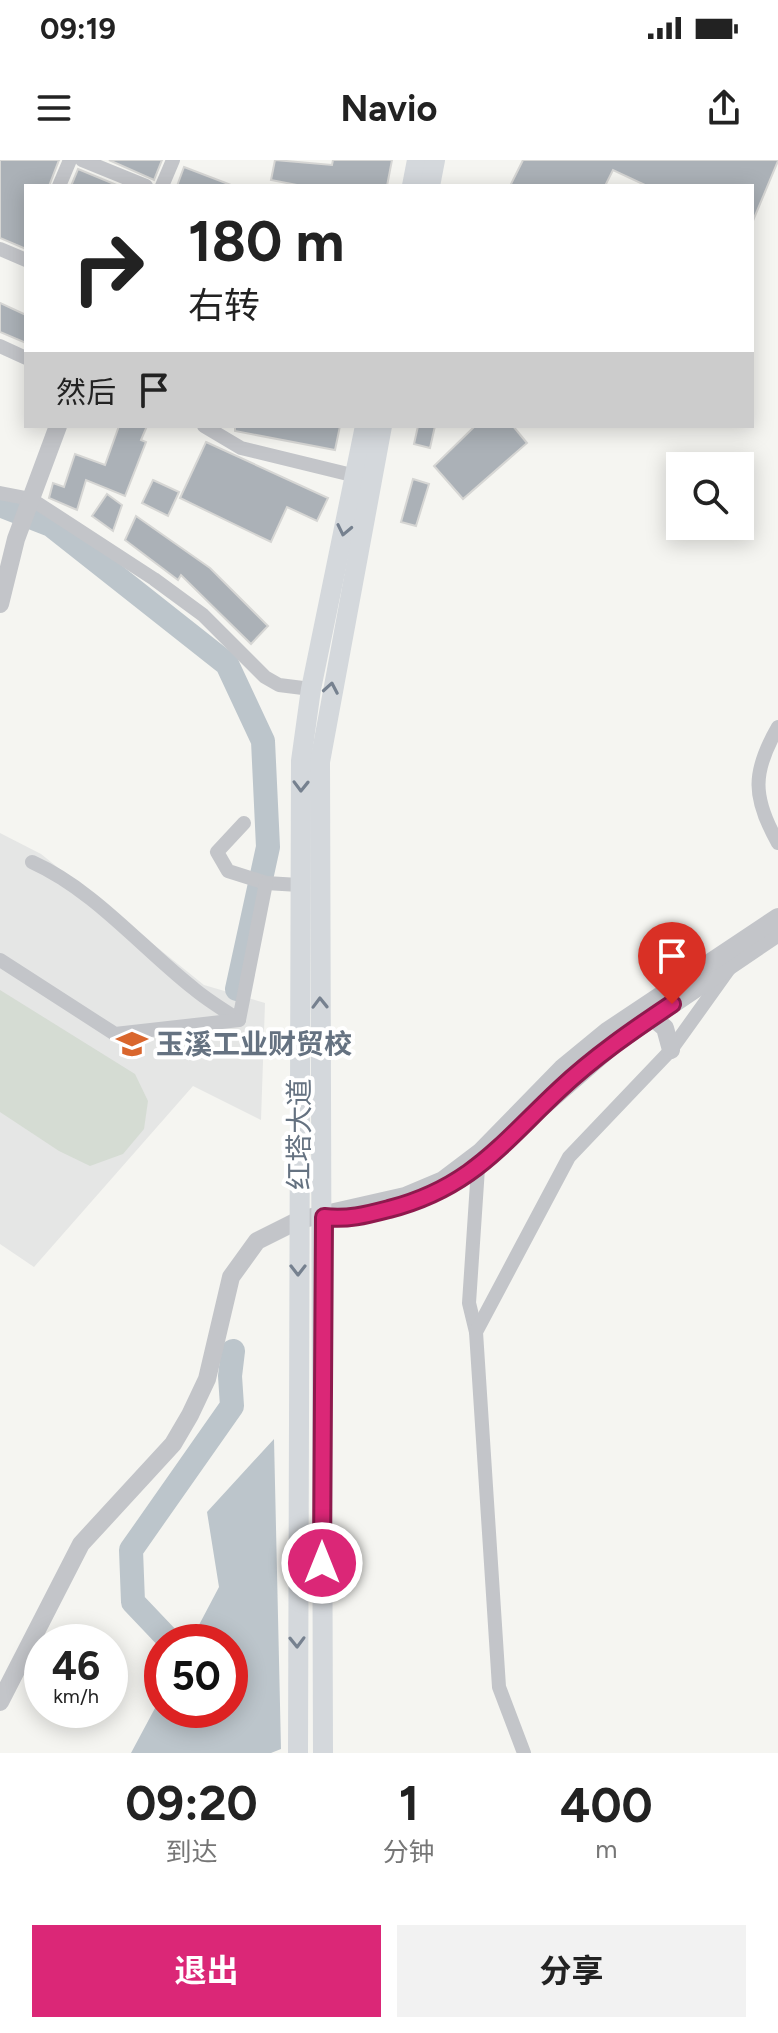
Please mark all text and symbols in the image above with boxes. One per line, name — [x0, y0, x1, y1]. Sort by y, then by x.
text: 09:19 — [40, 10, 116, 47]
icon: menu — [32, 86, 76, 130]
icon: share — [702, 86, 746, 130]
text: Navio — [341, 87, 437, 130]
text: 180 m — [188, 208, 344, 275]
icon: right — [56, 216, 160, 320]
text: 右转 — [188, 284, 260, 327]
icon: arrive — [132, 368, 176, 412]
text: 然后 — [56, 374, 116, 411]
map controls — [666, 452, 754, 540]
button: search — [666, 452, 754, 540]
one-way arrow — [336, 523, 353, 536]
one-way arrow — [322, 681, 339, 695]
one-way arrow — [292, 780, 310, 793]
pin — [638, 922, 706, 1004]
icon: arrive — [650, 934, 694, 978]
one-way arrow — [311, 996, 329, 1009]
school or university icon: 玉溪工业财贸校 — [115, 1027, 149, 1061]
place label: 玉溪工业财贸校 — [156, 1027, 352, 1061]
street label: 红塔大道 — [282, 1078, 316, 1190]
one-way arrow — [289, 1264, 307, 1277]
position arrow — [280, 1521, 364, 1605]
speed limit sign: 50 — [144, 1624, 248, 1728]
one-way arrow — [288, 1636, 305, 1649]
text: 46 — [52, 1642, 100, 1690]
text: km/h — [53, 1684, 99, 1708]
text: 09:20 — [125, 1774, 258, 1832]
text: 1 — [399, 1774, 419, 1832]
text: 400 — [560, 1776, 653, 1834]
text: m — [595, 1833, 617, 1865]
text: 到达 — [165, 1836, 217, 1868]
text: 分钟 — [383, 1836, 435, 1868]
button: 退出 — [32, 1925, 381, 2017]
button: 分享 — [397, 1925, 746, 2017]

